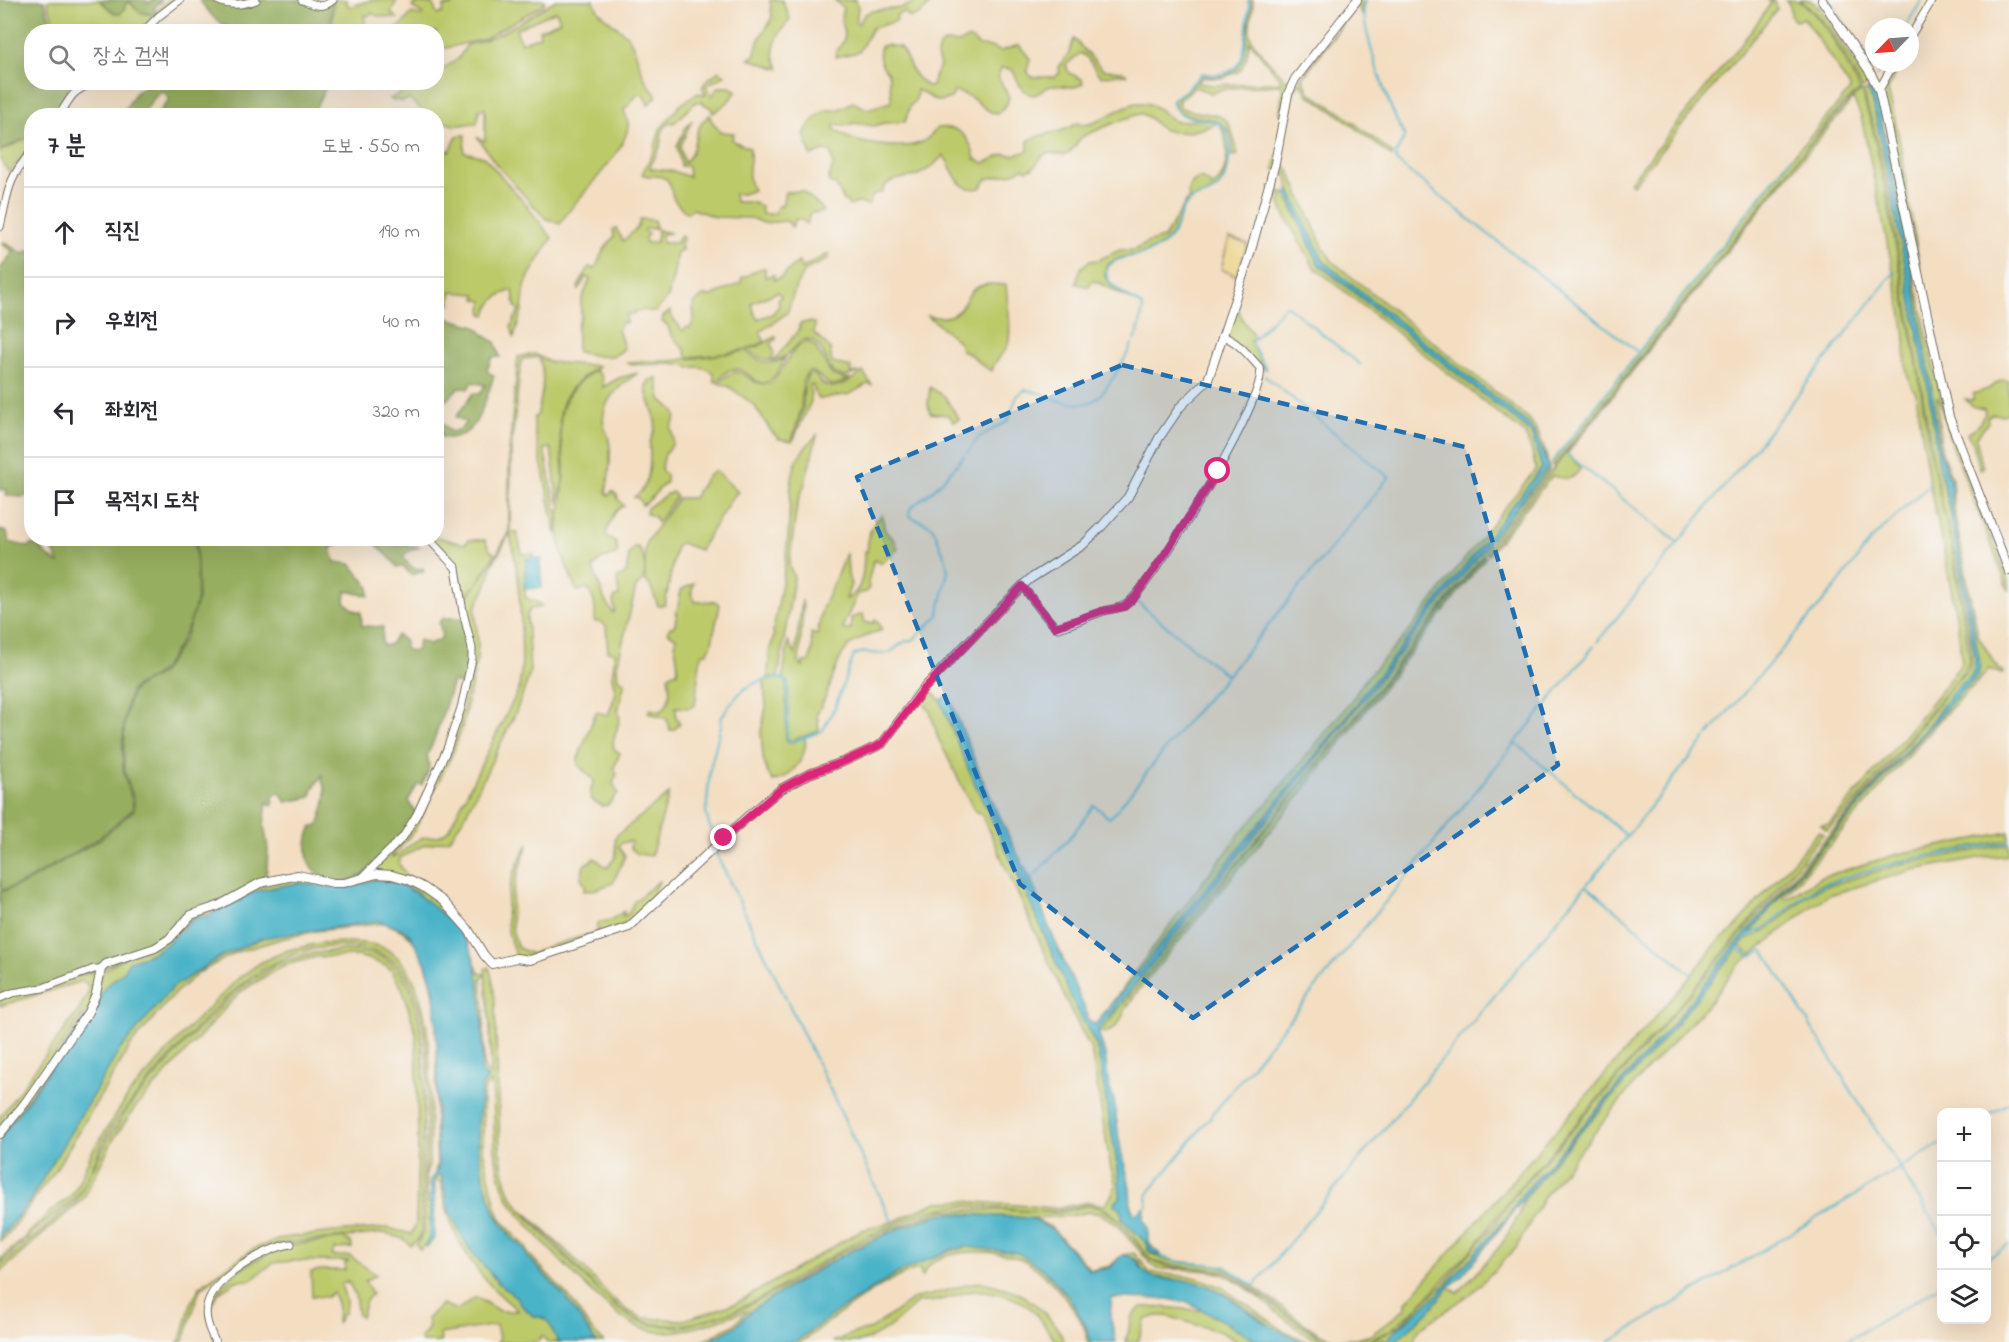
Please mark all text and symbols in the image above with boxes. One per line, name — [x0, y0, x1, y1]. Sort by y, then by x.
north arrow — [1865, 18, 1919, 72]
search box — [24, 24, 444, 90]
icon: search — [45, 41, 78, 74]
text: 장소 검색 — [93, 41, 169, 73]
text: 7 분 — [48, 128, 86, 166]
text: 도보 · 550 m — [322, 133, 420, 162]
icon: ahead — [48, 216, 81, 249]
text: 직진 — [105, 216, 140, 248]
text: 190 m — [378, 218, 420, 247]
icon: right — [48, 306, 81, 339]
text: 우회전 — [105, 306, 158, 338]
text: 40 m — [383, 308, 420, 337]
icon: left — [48, 396, 81, 429]
text: 좌회전 — [105, 396, 158, 428]
text: 320 m — [373, 398, 420, 427]
route start — [1204, 457, 1230, 483]
icon: arrive — [48, 486, 81, 519]
text: 목적지 도착 — [105, 486, 199, 518]
route end — [710, 824, 736, 850]
map controls — [1937, 1108, 1991, 1324]
button: + — [1937, 1108, 1991, 1162]
button: − — [1937, 1162, 1991, 1216]
button: locate — [1937, 1216, 1991, 1270]
button: layers — [1937, 1270, 1991, 1324]

